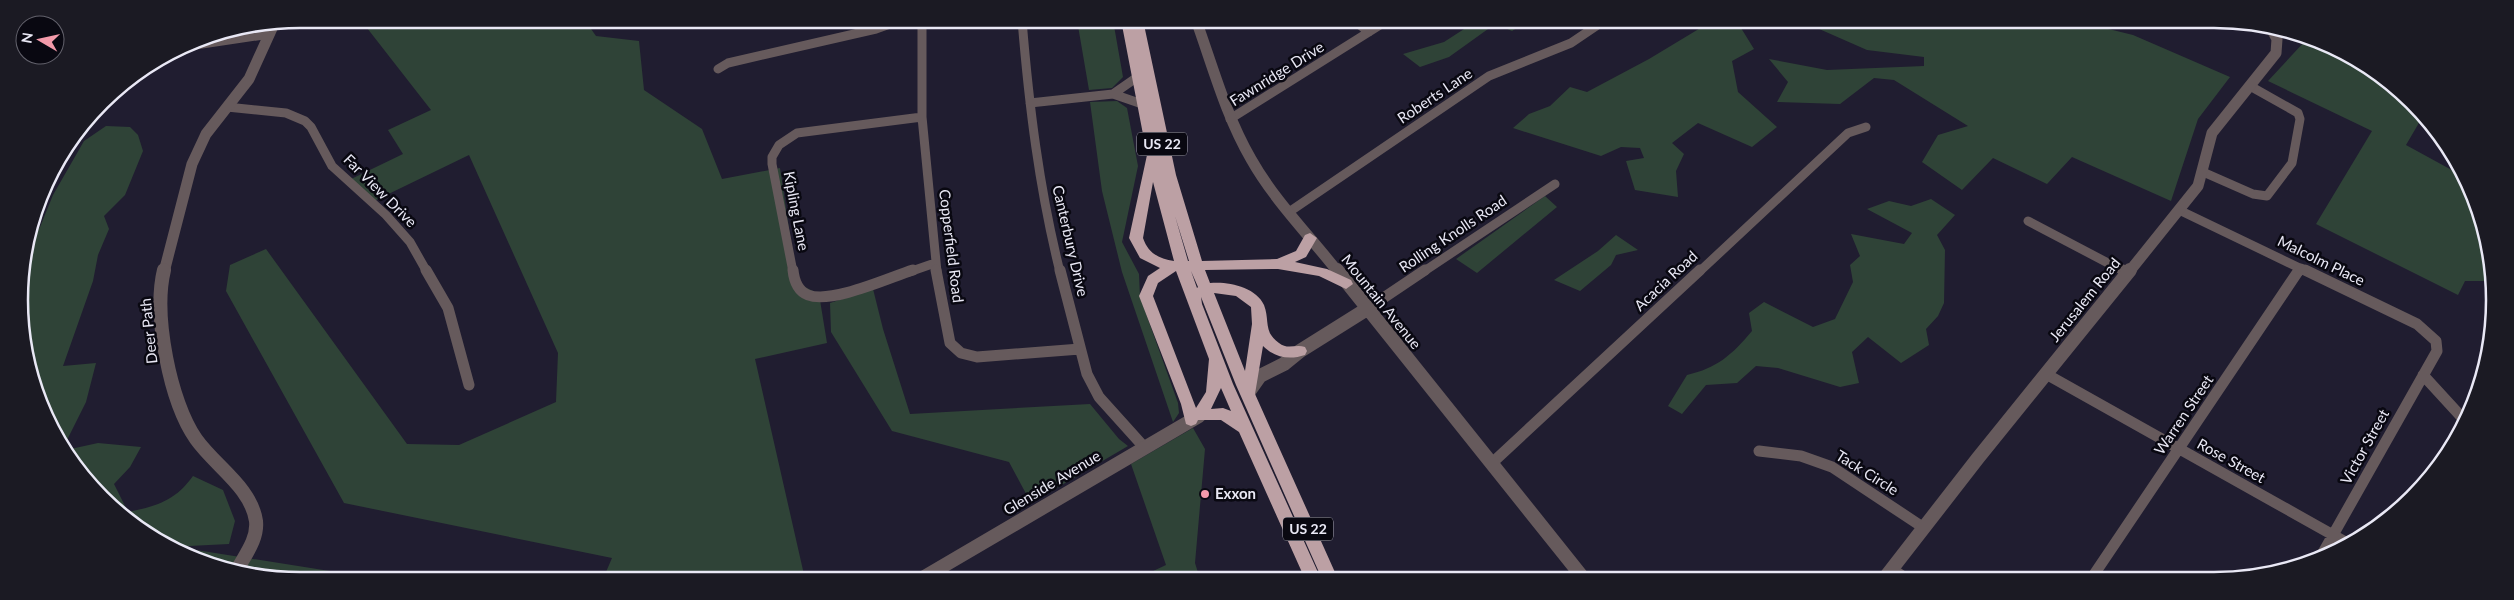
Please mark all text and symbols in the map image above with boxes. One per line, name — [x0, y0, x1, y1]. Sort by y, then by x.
north arrow — [15, 15, 65, 65]
text: N — [17, 31, 36, 45]
street label: Fawnridge Drive — [1226, 37, 1327, 109]
street label: Roberts Lane — [1394, 64, 1475, 127]
road number: US 22 — [1137, 132, 1187, 156]
street label: Far View Drive — [340, 150, 421, 231]
street label: Kipling Lane — [780, 170, 814, 252]
street label: Canterbury Drive — [1049, 183, 1093, 298]
street label: Copperfield Road — [936, 188, 968, 304]
street label: Rolling Knolls Road — [1395, 191, 1510, 276]
street label: Malcolm Place — [2275, 231, 2368, 289]
street label: Acacia Road — [1630, 246, 1701, 314]
street label: Mountain Avenue — [1338, 250, 1426, 352]
street label: Jerusalem Road — [2045, 254, 2124, 345]
street label: Deer Path — [136, 297, 160, 365]
street label: Warren Street — [2150, 371, 2217, 458]
street label: Victor Street — [2336, 405, 2392, 487]
street label: Rose Street — [2194, 434, 2269, 487]
street label: Glenside Avenue — [1000, 446, 1103, 518]
street label: Tack Circle — [1833, 446, 1902, 499]
place label: Exxon — [1215, 484, 1256, 502]
marker: Exxon — [1199, 488, 1211, 500]
road number: US 22 — [1283, 518, 1333, 540]

